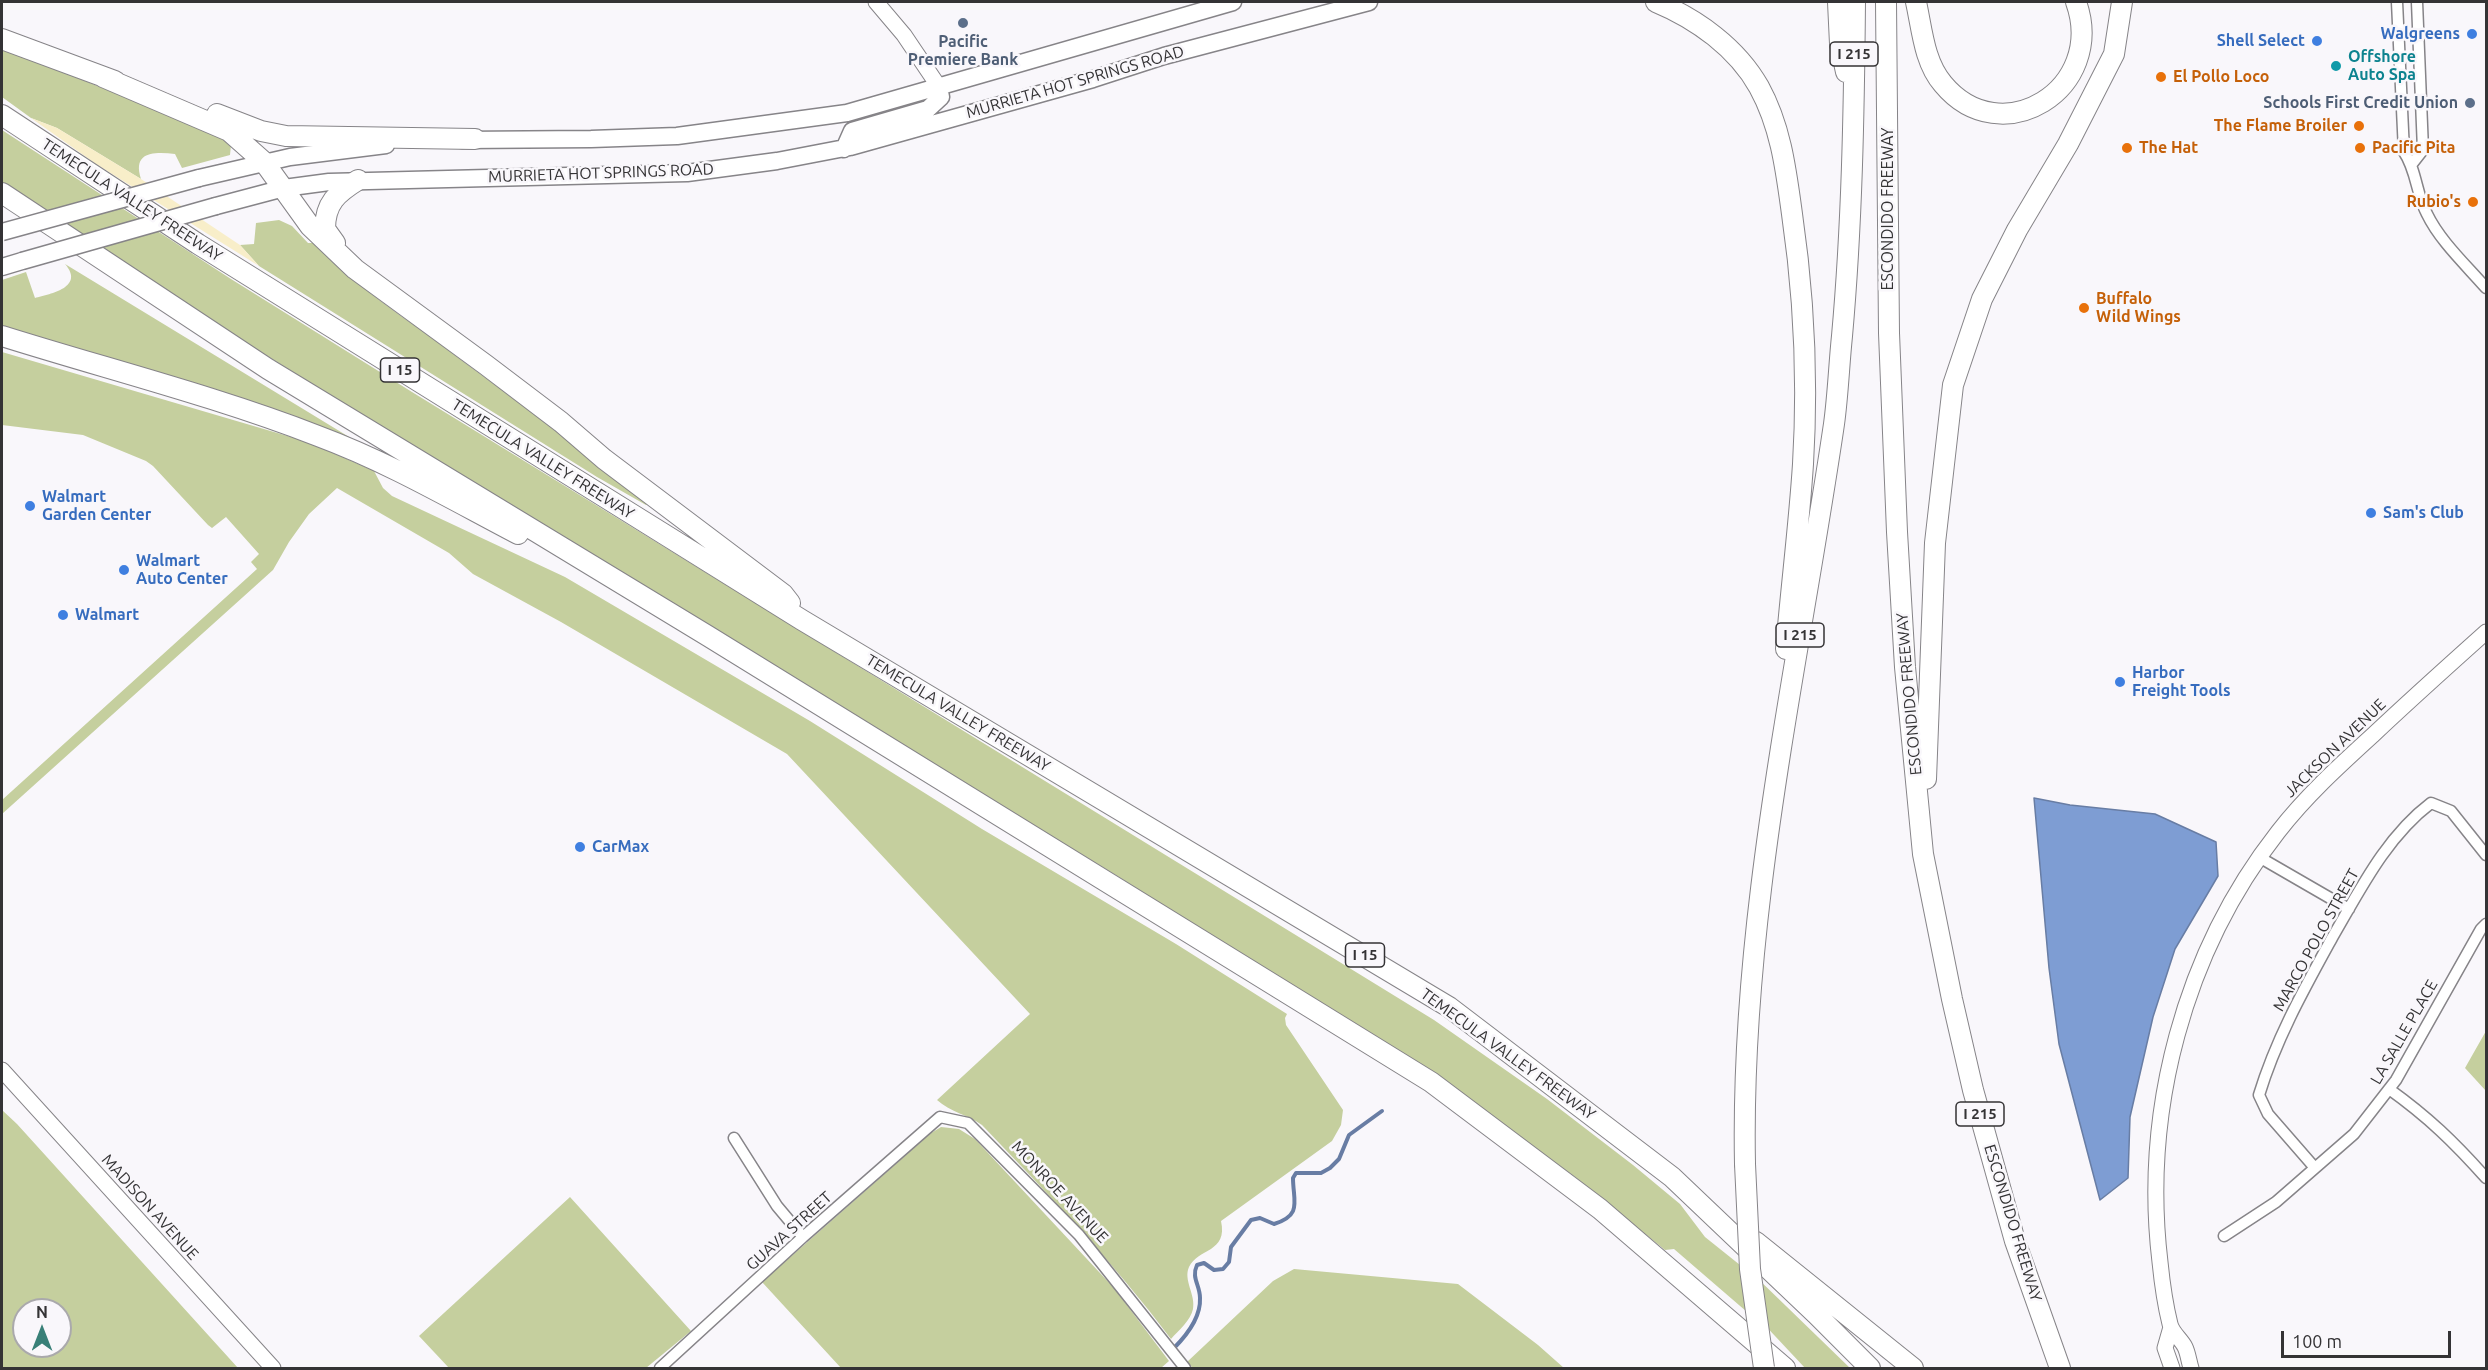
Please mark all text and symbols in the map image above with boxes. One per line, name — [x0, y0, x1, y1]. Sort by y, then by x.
marker: Pacific Premiere Bank — [956, 16, 970, 30]
place label: Walgreens — [2381, 24, 2460, 44]
marker: Walgreens — [2465, 27, 2479, 41]
place label: Shell Select — [2217, 31, 2305, 51]
place label: Pacific Premiere Bank — [908, 32, 1018, 70]
marker: Shell Select — [2310, 34, 2324, 48]
street label: MURRIETA HOT SPRINGS ROAD — [964, 42, 1186, 122]
road number: I 215 — [1830, 42, 1878, 66]
place label: Offshore Auto Spa — [2348, 47, 2416, 85]
marker: Offshore Auto Spa — [2329, 59, 2343, 73]
place label: El Pollo Loco — [2173, 67, 2269, 87]
marker: El Pollo Loco — [2154, 70, 2168, 84]
place label: Schools First Credit Union — [2263, 93, 2458, 113]
marker: Schools First Credit Union — [2463, 96, 2477, 110]
place label: The Flame Broiler — [2214, 116, 2347, 136]
marker: The Flame Broiler — [2352, 119, 2366, 133]
street label: ESCONDIDO FREEWAY — [1878, 127, 1898, 291]
street label: TEMECULA VALLEY FREEWAY — [38, 134, 226, 266]
place label: The Hat — [2139, 138, 2198, 158]
place label: Pacific Pita — [2372, 138, 2455, 158]
marker: The Hat — [2120, 141, 2134, 155]
marker: Pacific Pita — [2353, 141, 2367, 155]
street label: MURRIETA HOT SPRINGS ROAD — [488, 159, 714, 187]
place label: Rubio's — [2406, 192, 2461, 212]
marker: Rubio's — [2466, 195, 2480, 209]
place label: Buffalo Wild Wings — [2096, 289, 2181, 327]
marker: Buffalo Wild Wings — [2077, 301, 2091, 315]
road number: I 15 — [380, 358, 420, 382]
street label: TEMECULA VALLEY FREEWAY — [448, 395, 638, 523]
place label: Walmart Garden Center — [42, 487, 151, 525]
marker: Walmart Garden Center — [23, 499, 37, 513]
place label: Sam's Club — [2383, 503, 2464, 523]
marker: Sam's Club — [2364, 506, 2378, 520]
place label: Walmart Auto Center — [136, 551, 228, 589]
marker: Walmart Auto Center — [117, 563, 131, 577]
place label: Walmart — [75, 605, 139, 625]
marker: Walmart — [56, 608, 70, 622]
street label: ESCONDIDO FREEWAY — [1892, 612, 1926, 776]
road number: I 215 — [1776, 623, 1824, 647]
street label: TEMECULA VALLEY FREEWAY — [862, 650, 1054, 776]
place label: Harbor Freight Tools — [2132, 663, 2230, 701]
marker: Harbor Freight Tools — [2113, 675, 2127, 689]
street label: JACKSON AVENUE — [2280, 695, 2390, 801]
place label: CarMax — [592, 837, 649, 857]
marker: CarMax — [573, 840, 587, 854]
street label: MARCO POLO STREET — [2269, 866, 2363, 1014]
road number: I 15 — [1346, 943, 1384, 967]
street label: LA SALLE PLACE — [2366, 976, 2442, 1088]
street label: TEMECULA VALLEY FREEWAY — [1417, 984, 1599, 1124]
road number: I 215 — [1956, 1102, 2004, 1126]
street label: MONROE AVENUE — [1008, 1137, 1112, 1247]
street label: ESCONDIDO FREEWAY — [1980, 1142, 2046, 1304]
street label: MADISON AVENUE — [97, 1150, 203, 1264]
street label: GUAVA STREET — [742, 1188, 836, 1274]
north arrow — [12, 1298, 72, 1358]
text: N — [36, 1303, 48, 1321]
scale bar — [2284, 1319, 2454, 1357]
text: 100 m — [2292, 1331, 2342, 1351]

